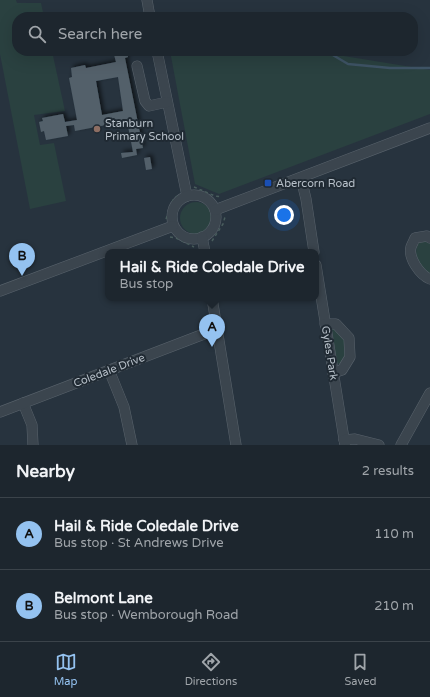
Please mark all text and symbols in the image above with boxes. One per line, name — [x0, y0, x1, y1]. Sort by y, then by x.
search box — [12, 12, 418, 56]
icon: search — [26, 23, 48, 45]
text: Search here — [58, 25, 142, 43]
place label: Stanburn Primary School — [105, 117, 184, 143]
marker: Stanburn Primary School — [92, 124, 102, 134]
place label: Abercorn Road — [276, 177, 355, 190]
marker: Abercorn Road — [263, 178, 273, 188]
your location — [274, 205, 294, 225]
pin: B — [9, 243, 35, 276]
popup — [105, 249, 319, 301]
text: Hail & Ride Coledale Drive — [120, 258, 304, 276]
text: Bus stop — [120, 276, 173, 292]
pin: A — [199, 314, 225, 347]
street label: Gyles Park — [319, 325, 340, 381]
street label: Coledale Drive — [72, 351, 147, 390]
text: Nearby — [16, 461, 75, 482]
text: 2 results — [362, 463, 414, 479]
text: Hail & Ride Coledale Drive — [54, 517, 239, 535]
text: A — [24, 526, 34, 542]
text: 110 m — [374, 526, 414, 542]
text: Bus stop · St Andrews Drive — [54, 535, 224, 551]
text: Belmont Lane — [54, 589, 153, 607]
text: B — [24, 598, 34, 614]
text: 210 m — [374, 598, 414, 614]
text: Bus stop · Wemborough Road — [54, 607, 239, 623]
tab: Map — [54, 651, 77, 688]
tab: Directions — [185, 651, 237, 688]
tab: Saved — [345, 651, 376, 688]

